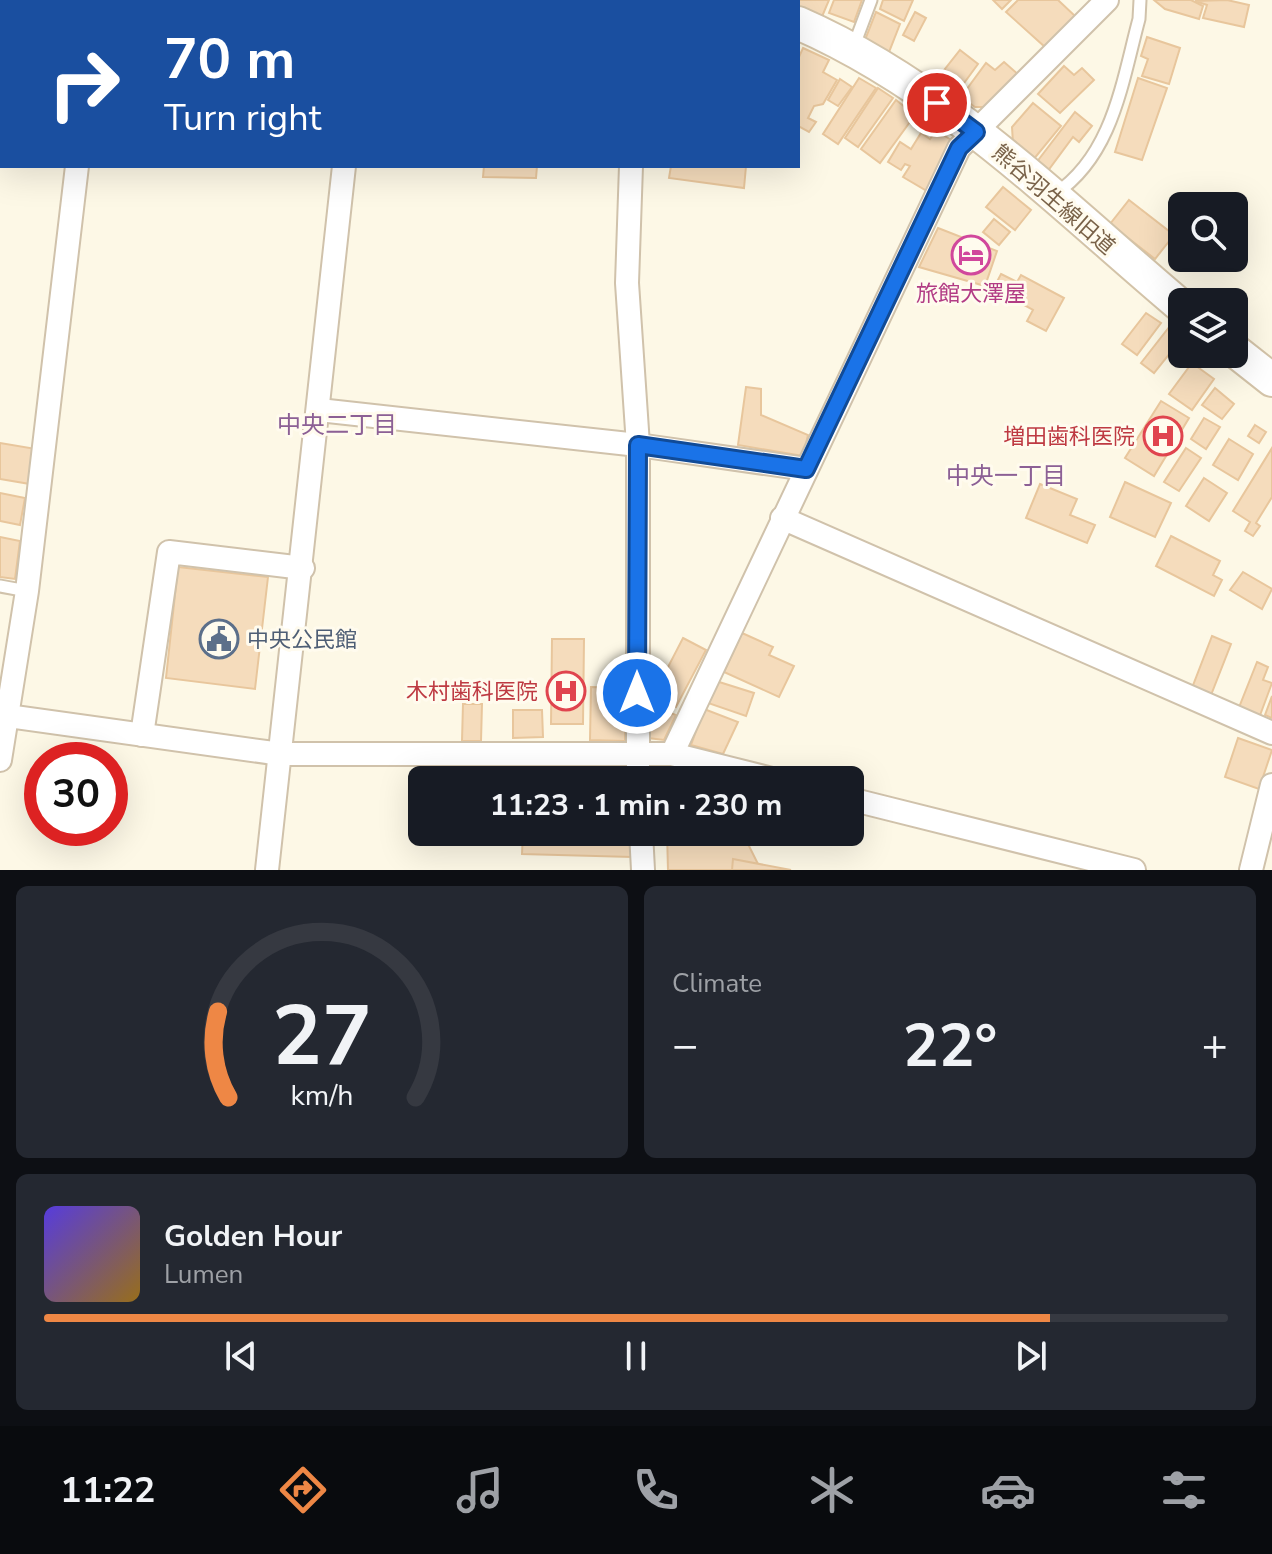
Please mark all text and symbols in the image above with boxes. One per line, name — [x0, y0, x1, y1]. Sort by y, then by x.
text: 70 m — [164, 21, 295, 98]
icon: right — [32, 32, 136, 136]
pin — [903, 69, 971, 137]
icon: arrive — [915, 81, 959, 125]
text: Turn right — [164, 94, 321, 143]
street label: 熊谷羽生線旧道 — [985, 138, 1121, 262]
map controls — [1168, 192, 1248, 368]
button: search — [1168, 192, 1248, 272]
hotel icon: 旅館大澤屋 — [950, 234, 992, 276]
place label: 旅館大澤屋 — [916, 279, 1026, 309]
button: layers — [1168, 288, 1248, 368]
district label: 中央二丁目 — [277, 409, 397, 441]
hospital icon: 増田歯科医院 — [1142, 415, 1184, 457]
place label: 増田歯科医院 — [1003, 422, 1135, 452]
district label: 中央一丁目 — [946, 460, 1066, 492]
public building icon: 中央公民館 — [198, 618, 240, 660]
place label: 中央公民館 — [247, 625, 357, 655]
position arrow — [595, 651, 679, 735]
hospital icon: 木村歯科医院 — [545, 670, 587, 712]
place label: 木村歯科医院 — [406, 677, 538, 707]
speed limit sign: 30 — [24, 742, 128, 846]
text: 11:23 · 1 min · 230 m — [490, 785, 782, 826]
text: Climate — [672, 966, 762, 1001]
text: 27 — [272, 980, 372, 1093]
text: 22° — [903, 1005, 997, 1087]
text: − — [672, 1016, 698, 1076]
text: + — [1202, 1016, 1228, 1076]
text: km/h — [291, 1076, 353, 1115]
text: Golden Hour — [164, 1216, 342, 1257]
text: Lumen — [164, 1257, 243, 1292]
icon: previous — [219, 1334, 263, 1378]
icon: pause — [614, 1334, 658, 1378]
icon: next — [1009, 1334, 1053, 1378]
icon: directions — [275, 1462, 331, 1518]
icon: music — [452, 1462, 508, 1518]
icon: phone — [628, 1462, 684, 1518]
icon: climate — [804, 1462, 860, 1518]
icon: car — [980, 1462, 1036, 1518]
icon: filters — [1156, 1462, 1212, 1518]
text: 11:22 — [60, 1466, 155, 1515]

